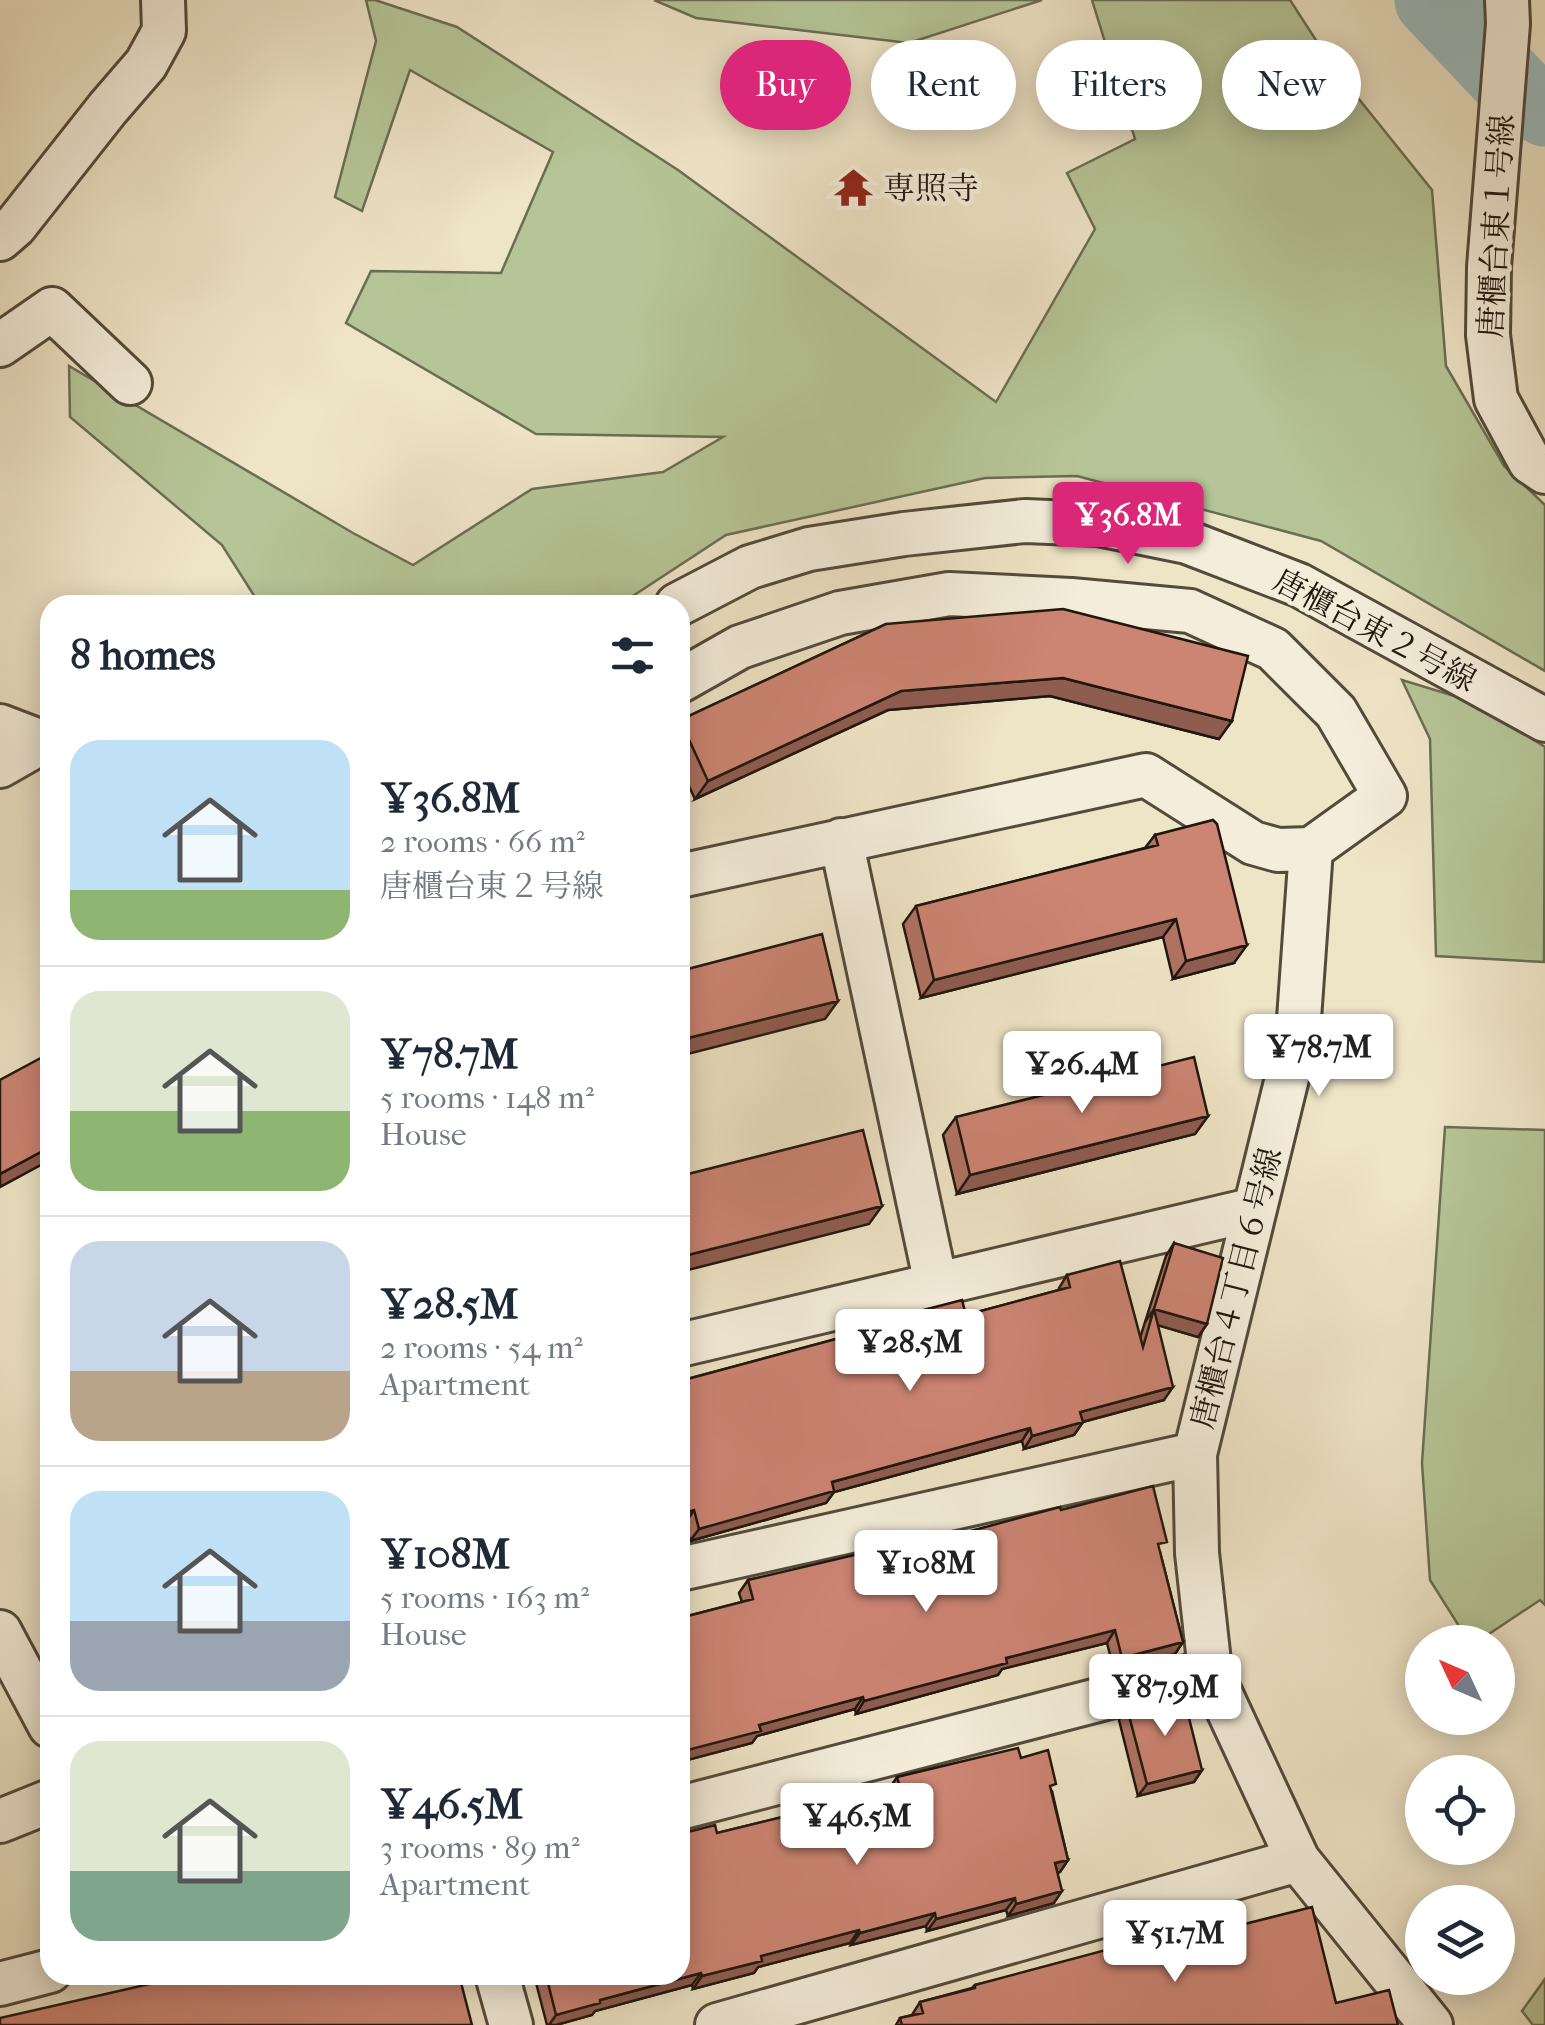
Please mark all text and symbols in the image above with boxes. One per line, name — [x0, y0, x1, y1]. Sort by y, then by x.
chip: Buy — [720, 40, 851, 130]
chip: Rent — [871, 40, 1016, 130]
chip: Filters — [1036, 40, 1202, 130]
chip: New — [1222, 40, 1361, 130]
street label: 唐櫃台東１号線 — [1472, 113, 1521, 339]
temple icon: 専照寺 — [832, 167, 874, 209]
place label: 専照寺 — [883, 170, 979, 207]
pin: ¥36.8M — [1047, 482, 1209, 567]
text: ¥36.8M — [1075, 496, 1181, 533]
street label: 唐櫃台東２号線 — [1267, 562, 1482, 699]
icon: filters — [605, 628, 660, 683]
text: 8 homes — [70, 631, 216, 680]
text: ¥36.8M — [380, 774, 520, 823]
icon: home — [150, 780, 270, 900]
text: 2 rooms · 66 m² — [380, 823, 585, 860]
text: 唐櫃台東２号線 — [380, 868, 604, 905]
pin: ¥78.7M — [1238, 1014, 1400, 1099]
text: ¥78.7M — [1266, 1028, 1372, 1065]
text: ¥78.7M — [380, 1030, 518, 1079]
icon: home — [150, 1031, 270, 1151]
pin: ¥26.4M — [1001, 1031, 1163, 1116]
text: ¥26.4M — [1025, 1045, 1139, 1082]
text: 5 rooms · 148 m² — [380, 1079, 594, 1116]
text: House — [380, 1116, 467, 1153]
street label: 唐櫃台４丁目６号線 — [1184, 1144, 1289, 1432]
text: ¥28.5M — [380, 1280, 518, 1329]
icon: home — [150, 1281, 270, 1401]
pin: ¥28.5M — [829, 1309, 991, 1394]
text: ¥28.5M — [857, 1323, 963, 1360]
text: 2 rooms · 54 m² — [380, 1329, 583, 1366]
text: Apartment — [380, 1366, 530, 1403]
text: ¥108M — [380, 1530, 510, 1579]
pin: ¥108M — [856, 1530, 996, 1615]
icon: home — [150, 1531, 270, 1651]
text: ¥108M — [876, 1544, 976, 1581]
text: 5 rooms · 163 m² — [380, 1579, 589, 1616]
text: House — [380, 1616, 467, 1653]
north arrow — [1405, 1625, 1515, 1735]
map controls — [1405, 1625, 1515, 1995]
pin: ¥87.9M — [1084, 1654, 1246, 1739]
text: ¥87.9M — [1111, 1668, 1219, 1705]
button: locate — [1405, 1755, 1515, 1865]
text: ¥46.5M — [380, 1780, 523, 1829]
icon: home — [150, 1781, 270, 1901]
pin: ¥46.5M — [776, 1783, 938, 1868]
text: ¥46.5M — [802, 1797, 912, 1834]
text: 3 rooms · 89 m² — [380, 1829, 580, 1866]
text: Apartment — [380, 1866, 530, 1903]
button: layers — [1405, 1885, 1515, 1995]
pin: ¥51.7M — [1094, 1900, 1256, 1985]
text: ¥51.7M — [1125, 1914, 1225, 1951]

